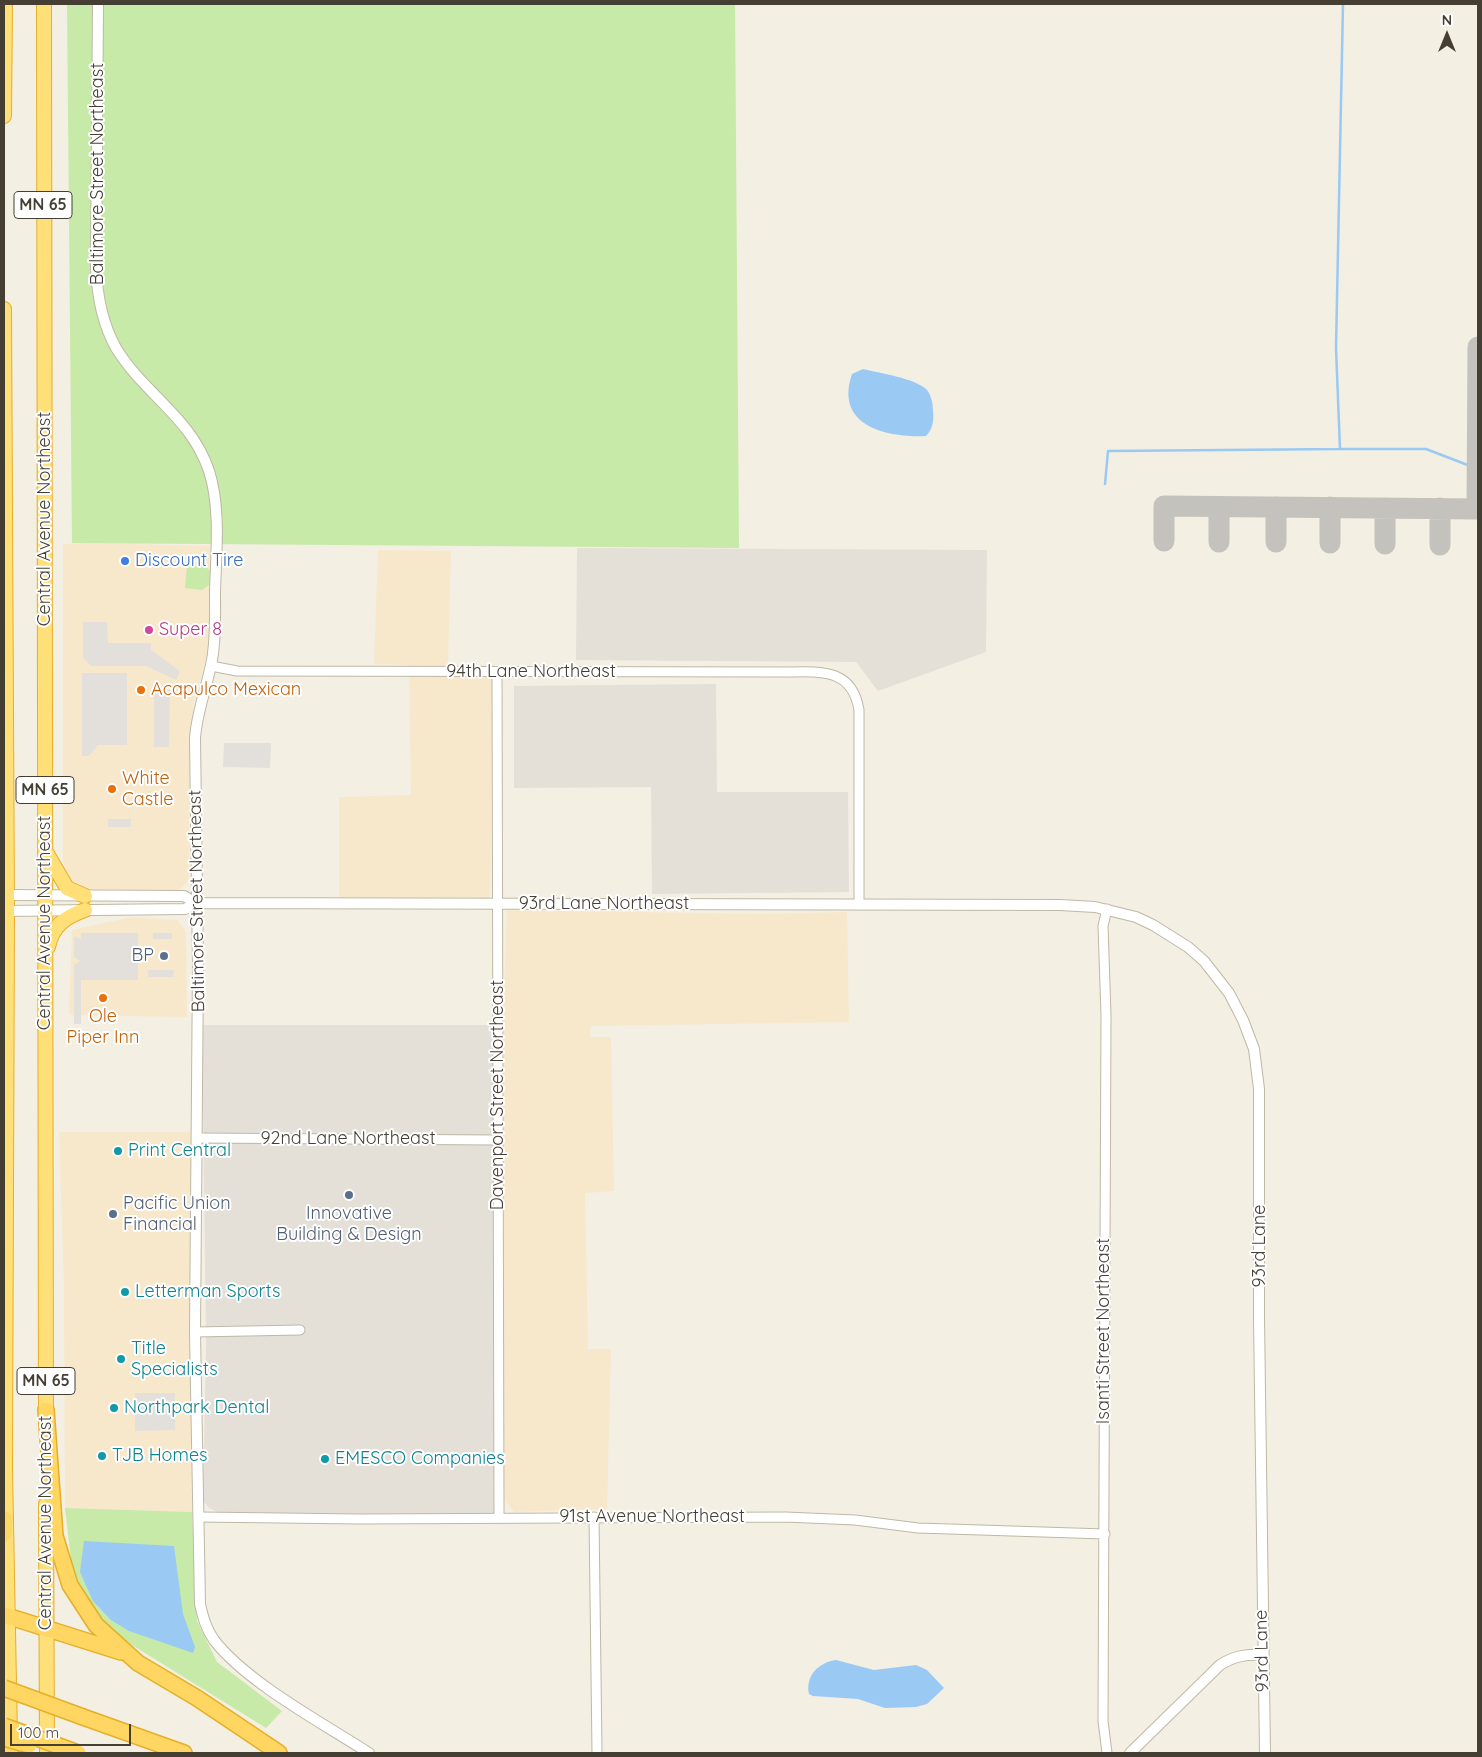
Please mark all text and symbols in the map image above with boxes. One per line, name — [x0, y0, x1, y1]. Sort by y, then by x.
north arrow — [1422, 10, 1472, 60]
text: N — [1442, 11, 1452, 29]
street label: Baltimore Street Northeast — [87, 63, 109, 285]
road number: MN 65 — [14, 192, 72, 218]
street label: Central Avenue Northeast — [34, 412, 56, 626]
place label: Discount Tire — [135, 550, 244, 572]
marker: Discount Tire — [119, 555, 131, 567]
place label: Super 8 — [159, 619, 222, 641]
marker: Super 8 — [143, 624, 155, 636]
street label: 94th Lane Northeast — [446, 661, 616, 683]
place label: Acapulco Mexican — [151, 679, 301, 701]
marker: Acapulco Mexican — [135, 684, 147, 696]
place label: White Castle — [122, 768, 173, 811]
road number: MN 65 — [16, 776, 74, 804]
marker: White Castle — [106, 783, 118, 795]
street label: Baltimore Street Northeast — [184, 790, 210, 1012]
street label: Central Avenue Northeast — [34, 816, 56, 1030]
street label: 93rd Lane Northeast — [519, 893, 689, 915]
place label: BP — [132, 945, 154, 967]
marker: BP — [158, 950, 170, 962]
street label: Davenport Street Northeast — [487, 980, 509, 1210]
marker: Ole Piper Inn — [97, 992, 109, 1004]
place label: Ole Piper Inn — [67, 1006, 139, 1048]
street label: 92nd Lane Northeast — [260, 1128, 436, 1150]
place label: Print Central — [128, 1140, 231, 1162]
marker: Print Central — [112, 1145, 124, 1157]
marker: Innovative Building & Design — [343, 1189, 355, 1201]
place label: Pacific Union Financial — [123, 1193, 231, 1236]
place label: Innovative Building & Design — [276, 1203, 422, 1246]
street label: 93rd Lane — [1249, 1205, 1271, 1287]
marker: Pacific Union Financial — [107, 1208, 119, 1220]
street label: Isanti Street Northeast — [1093, 1238, 1115, 1424]
place label: Letterman Sports — [135, 1281, 280, 1303]
marker: Letterman Sports — [119, 1286, 131, 1298]
place label: Title Specialists — [131, 1338, 218, 1380]
marker: Title Specialists — [115, 1353, 127, 1365]
road number: MN 65 — [17, 1368, 75, 1394]
place label: Northpark Dental — [124, 1397, 269, 1419]
marker: Northpark Dental — [108, 1402, 120, 1414]
street label: Central Avenue Northeast — [35, 1416, 57, 1630]
place label: TJB Homes — [112, 1445, 207, 1467]
place label: EMESCO Companies — [335, 1448, 505, 1470]
marker: TJB Homes — [96, 1450, 108, 1462]
marker: EMESCO Companies — [319, 1453, 331, 1465]
street label: 91st Avenue Northeast — [559, 1506, 745, 1528]
street label: 93rd Lane — [1250, 1609, 1274, 1693]
scale bar — [12, 1714, 134, 1746]
text: 100 m — [18, 1723, 59, 1742]

